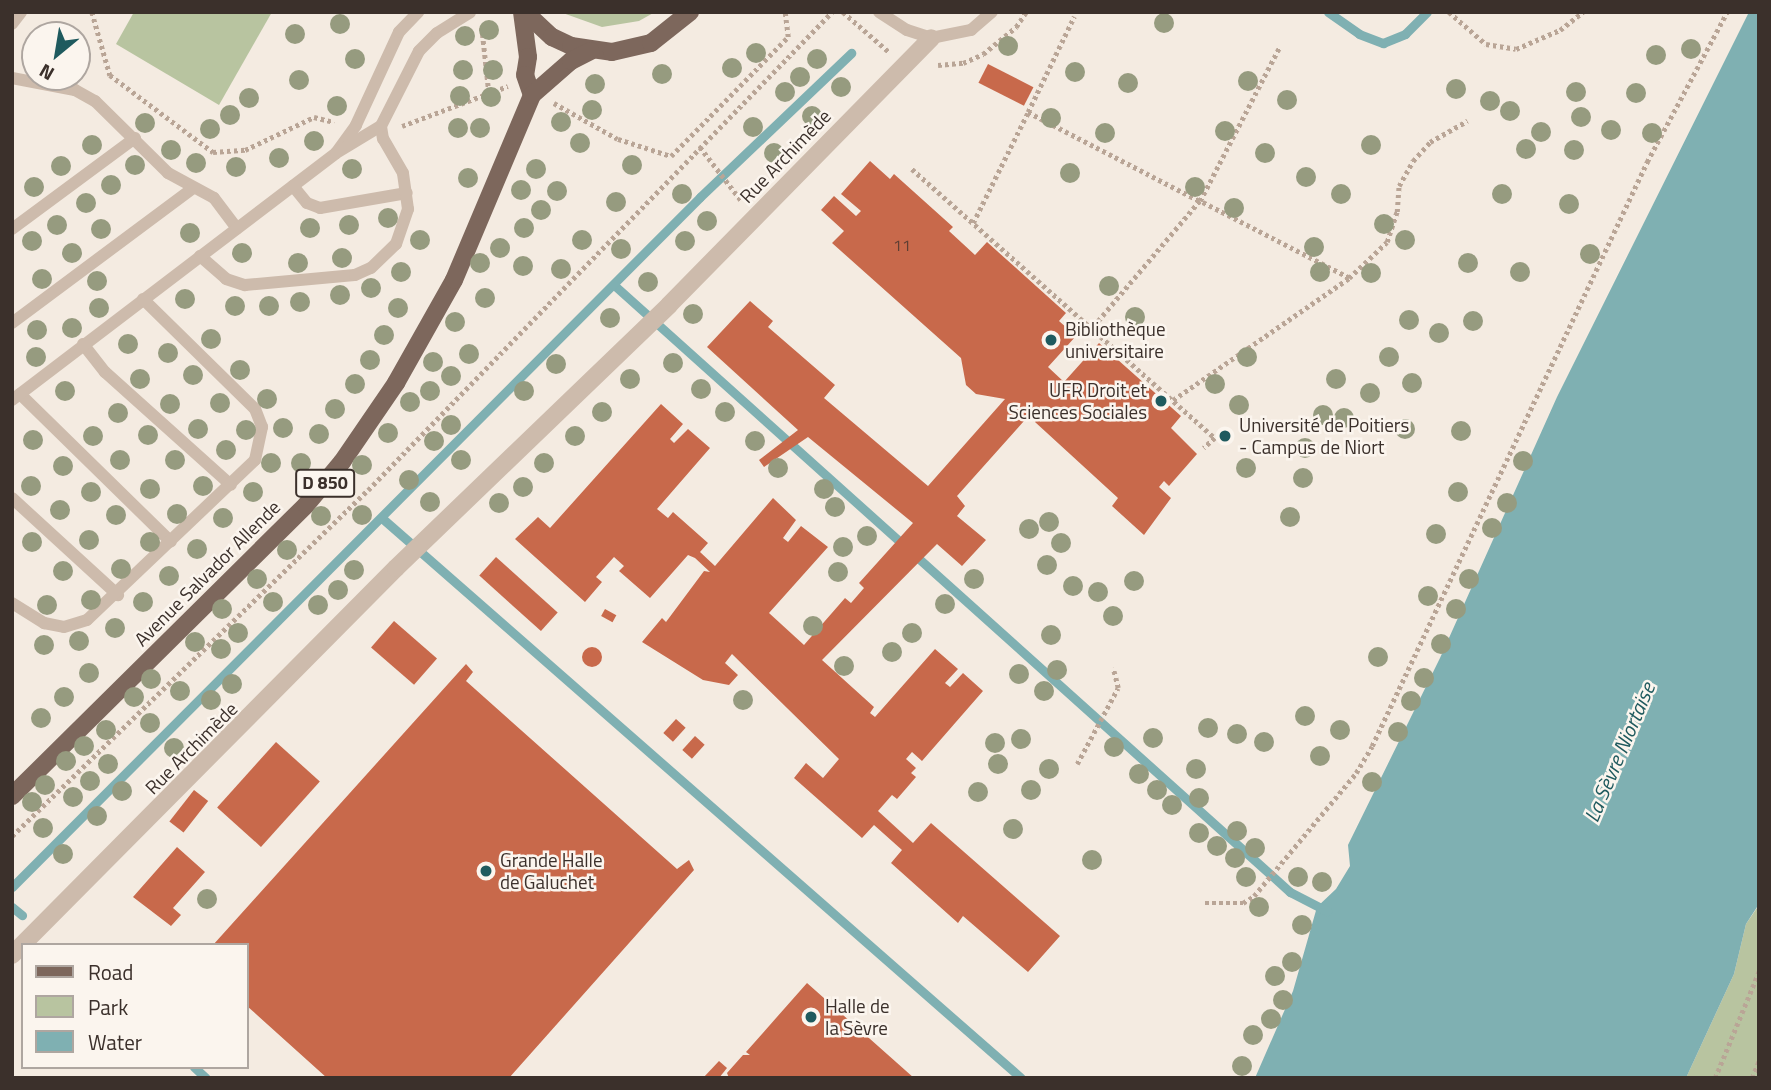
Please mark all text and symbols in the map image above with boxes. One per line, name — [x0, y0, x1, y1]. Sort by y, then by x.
north arrow — [21, 21, 91, 91]
text: N — [33, 57, 59, 89]
street label: Rue Archimède — [735, 105, 835, 207]
house number: 11 — [893, 235, 911, 255]
place label: Bibliothèque universitaire — [1065, 318, 1166, 362]
marker: Bibliothèque universitaire — [1043, 332, 1059, 348]
place label: UFR Droit et Sciences Sociales — [1009, 379, 1147, 423]
marker: UFR Droit et Sciences Sociales — [1153, 393, 1169, 409]
place label: Université de Poitiers - Campus de Niort — [1239, 414, 1409, 458]
marker: Université de Poitiers - Campus de Niort — [1217, 428, 1233, 444]
road number: D 850 — [294, 468, 356, 498]
street label: Avenue Salvador Allende — [129, 495, 285, 651]
water label: La Sèvre Niortaise — [1578, 678, 1660, 826]
street label: Rue Archimède — [140, 697, 242, 799]
place label: Grande Halle de Galuchet — [500, 849, 603, 893]
marker: Grande Halle de Galuchet — [478, 863, 494, 879]
legend — [21, 943, 248, 1069]
text: Road — [88, 956, 133, 988]
text: Park — [88, 991, 128, 1023]
place label: Halle de la Sèvre — [825, 995, 890, 1039]
marker: Halle de la Sèvre — [803, 1009, 819, 1025]
text: Water — [88, 1026, 142, 1058]

